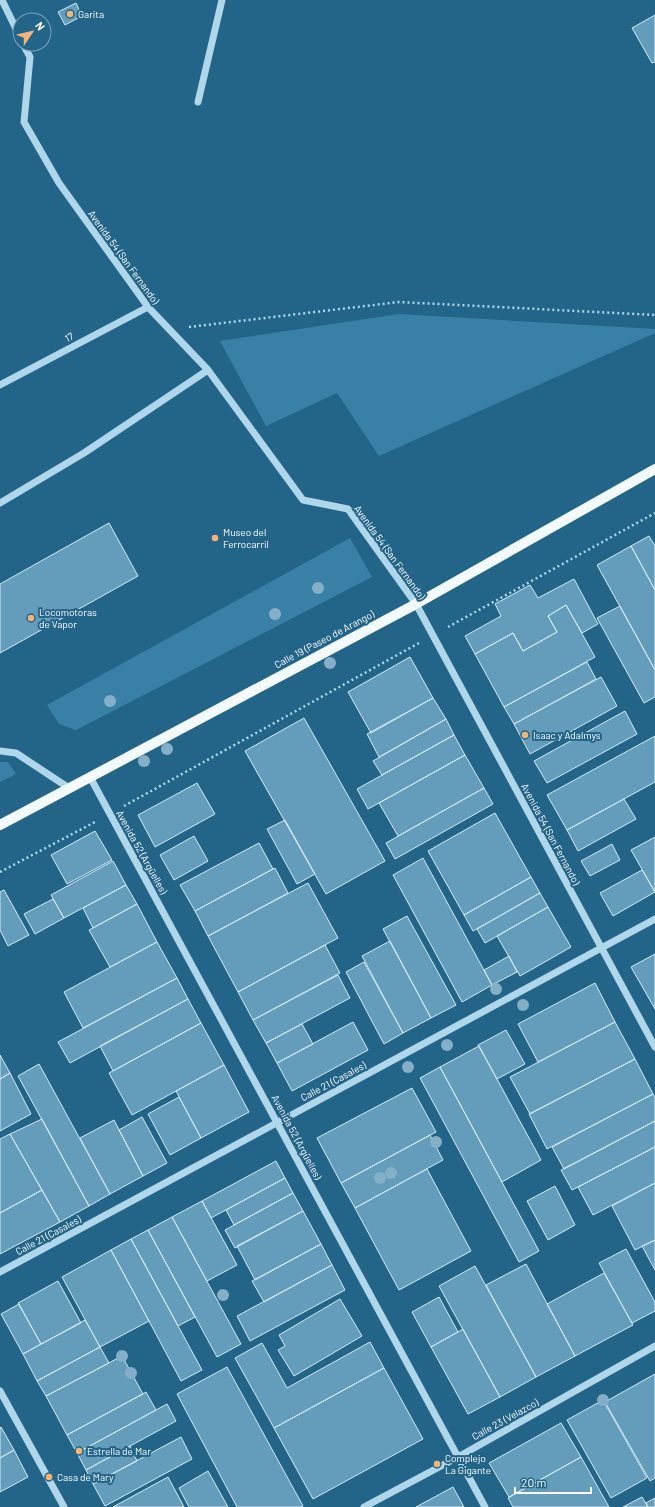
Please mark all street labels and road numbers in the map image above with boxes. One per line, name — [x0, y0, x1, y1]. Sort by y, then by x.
street label: Avenida 54 (San Fernando) — [86, 208, 162, 307]
street label: 17 — [63, 330, 76, 344]
street label: Avenida 54 (San Fernando) — [352, 503, 428, 602]
street label: Calle 19 (Paseo de Arango) — [272, 607, 376, 670]
street label: Avenida 54 (San Fernando) — [519, 781, 583, 887]
street label: Avenida 52 (Argüelles) — [114, 808, 170, 896]
street label: Calle 21 (Casales) — [298, 1059, 368, 1103]
street label: Avenida 52 (Argüelles) — [270, 1093, 325, 1182]
street label: Calle 21 (Casales) — [13, 1213, 83, 1257]
street label: Calle 23 (Velazco) — [470, 1396, 541, 1442]

